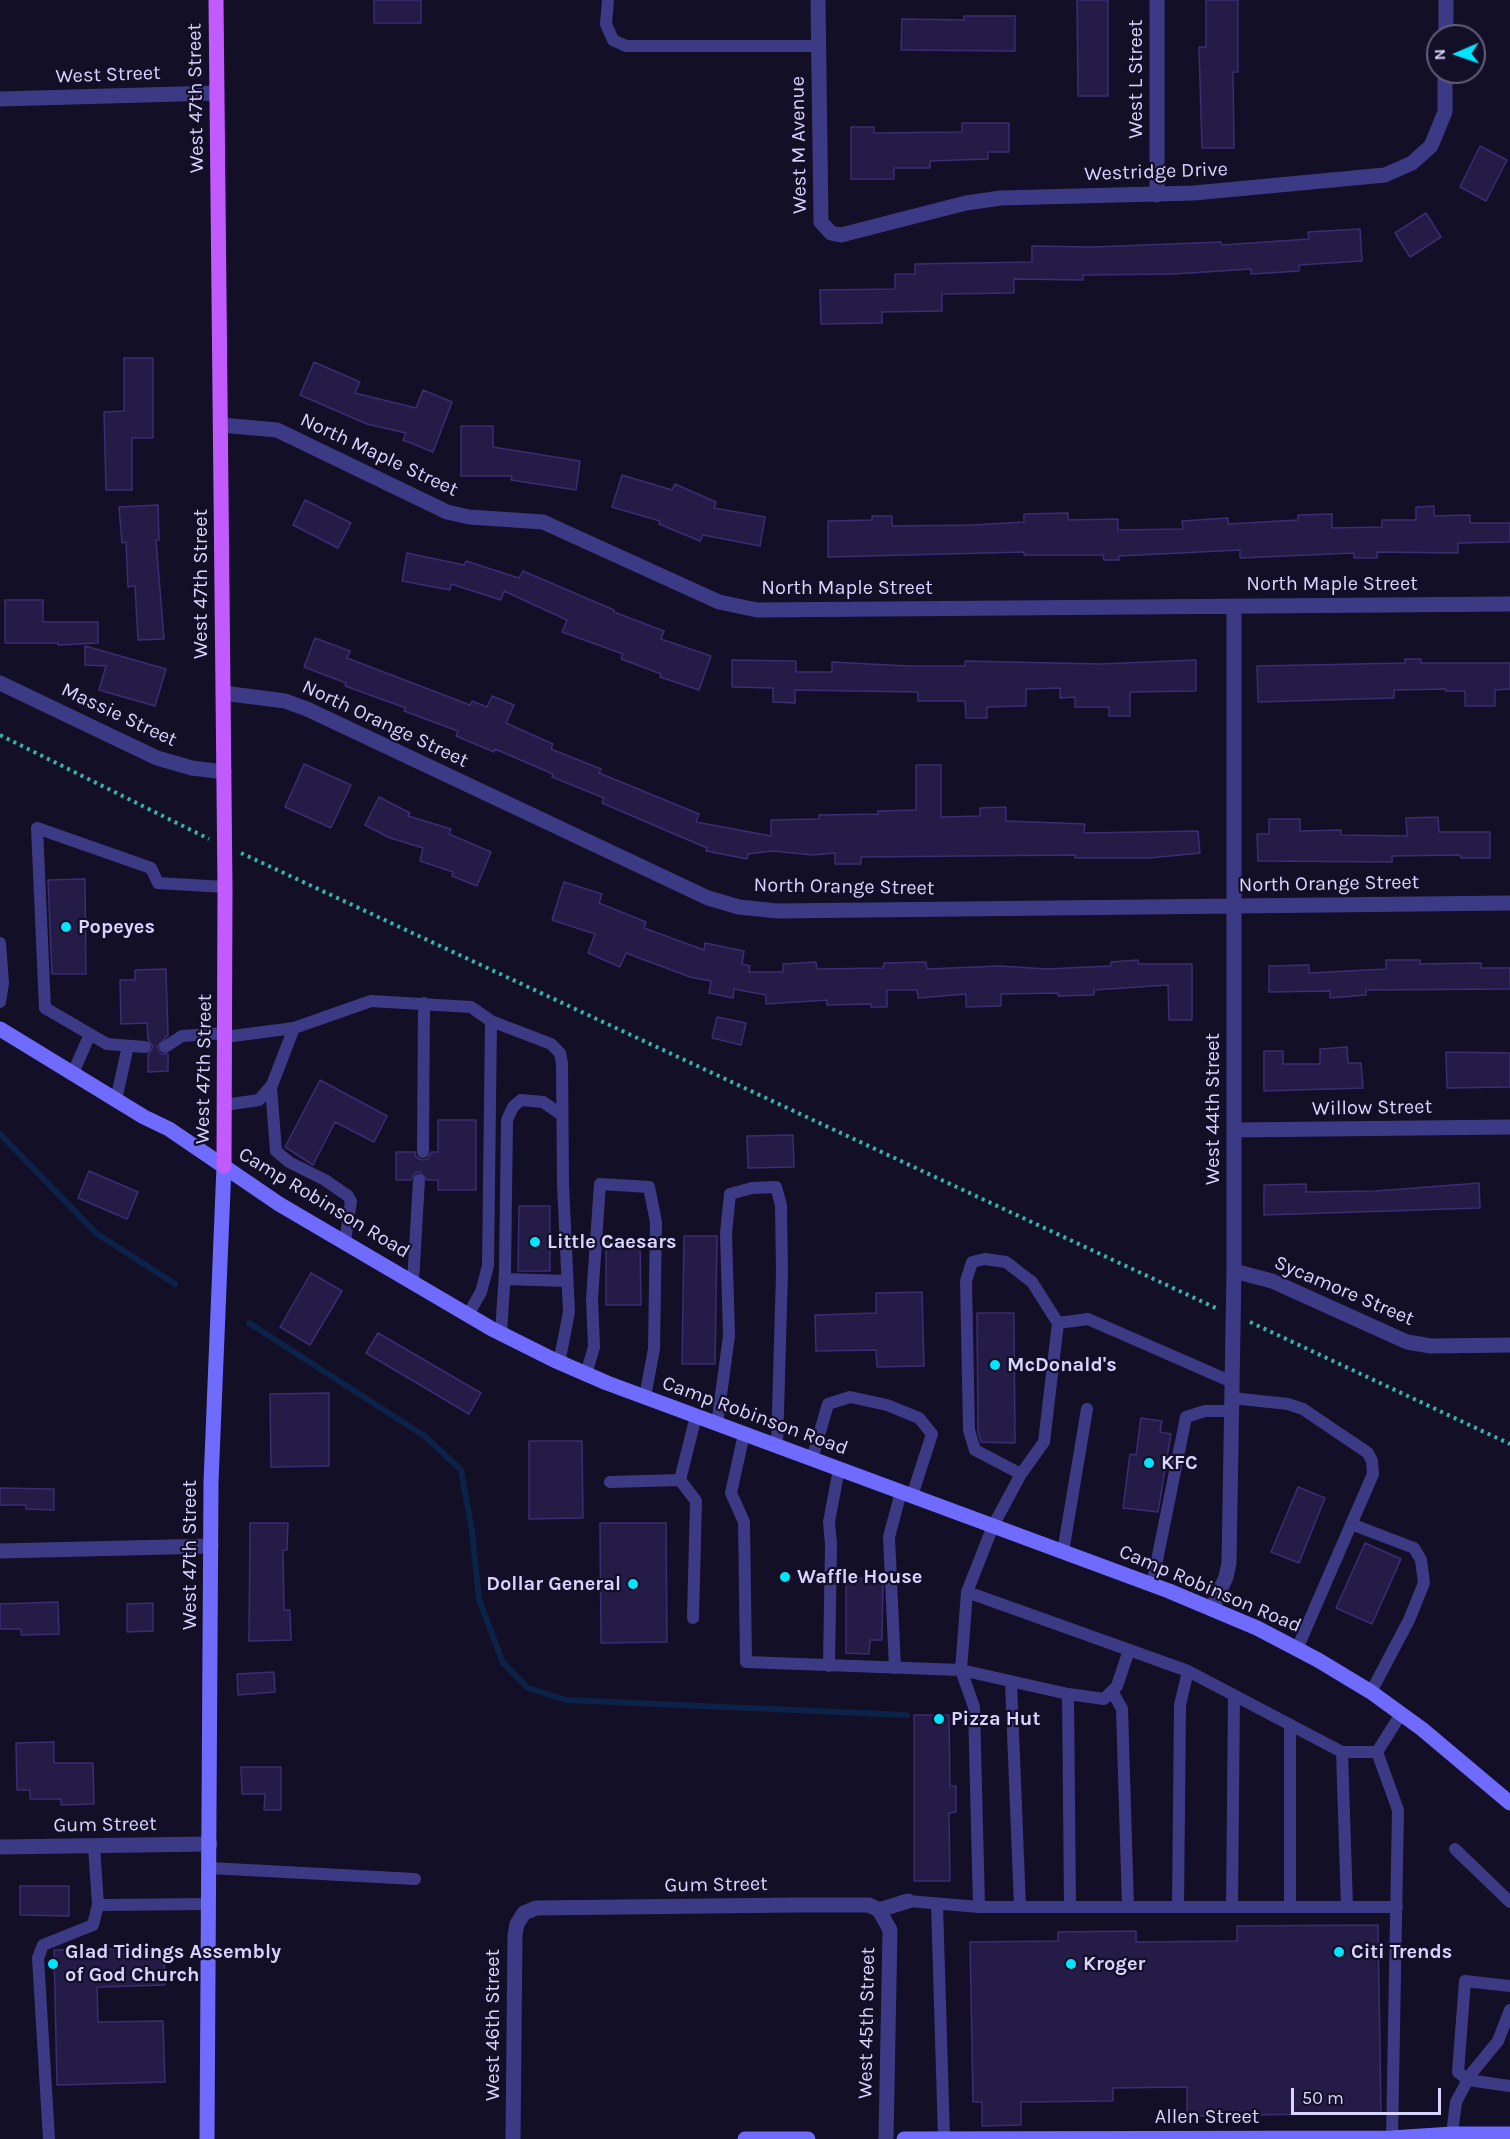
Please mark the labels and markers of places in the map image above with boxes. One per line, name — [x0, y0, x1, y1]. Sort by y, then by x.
place label: Popeyes — [78, 915, 155, 939]
marker: Popeyes — [59, 920, 73, 934]
place label: Little Caesars — [547, 1230, 677, 1254]
marker: Little Caesars — [528, 1235, 542, 1249]
place label: McDonald's — [1007, 1353, 1117, 1377]
marker: McDonald's — [988, 1358, 1002, 1372]
place label: KFC — [1161, 1451, 1198, 1475]
marker: KFC — [1142, 1456, 1156, 1470]
place label: Waffle House — [797, 1565, 922, 1589]
marker: Waffle House — [778, 1570, 792, 1584]
place label: Dollar General — [486, 1572, 621, 1596]
marker: Dollar General — [626, 1577, 640, 1591]
place label: Pizza Hut — [951, 1707, 1040, 1731]
marker: Pizza Hut — [932, 1712, 946, 1726]
place label: Glad Tidings Assembly of God Church — [65, 1940, 281, 1987]
place label: Citi Trends — [1351, 1940, 1452, 1964]
marker: Citi Trends — [1332, 1945, 1346, 1959]
place label: Kroger — [1083, 1952, 1145, 1976]
marker: Glad Tidings Assembly of God Church — [46, 1957, 60, 1971]
marker: Kroger — [1064, 1957, 1078, 1971]

